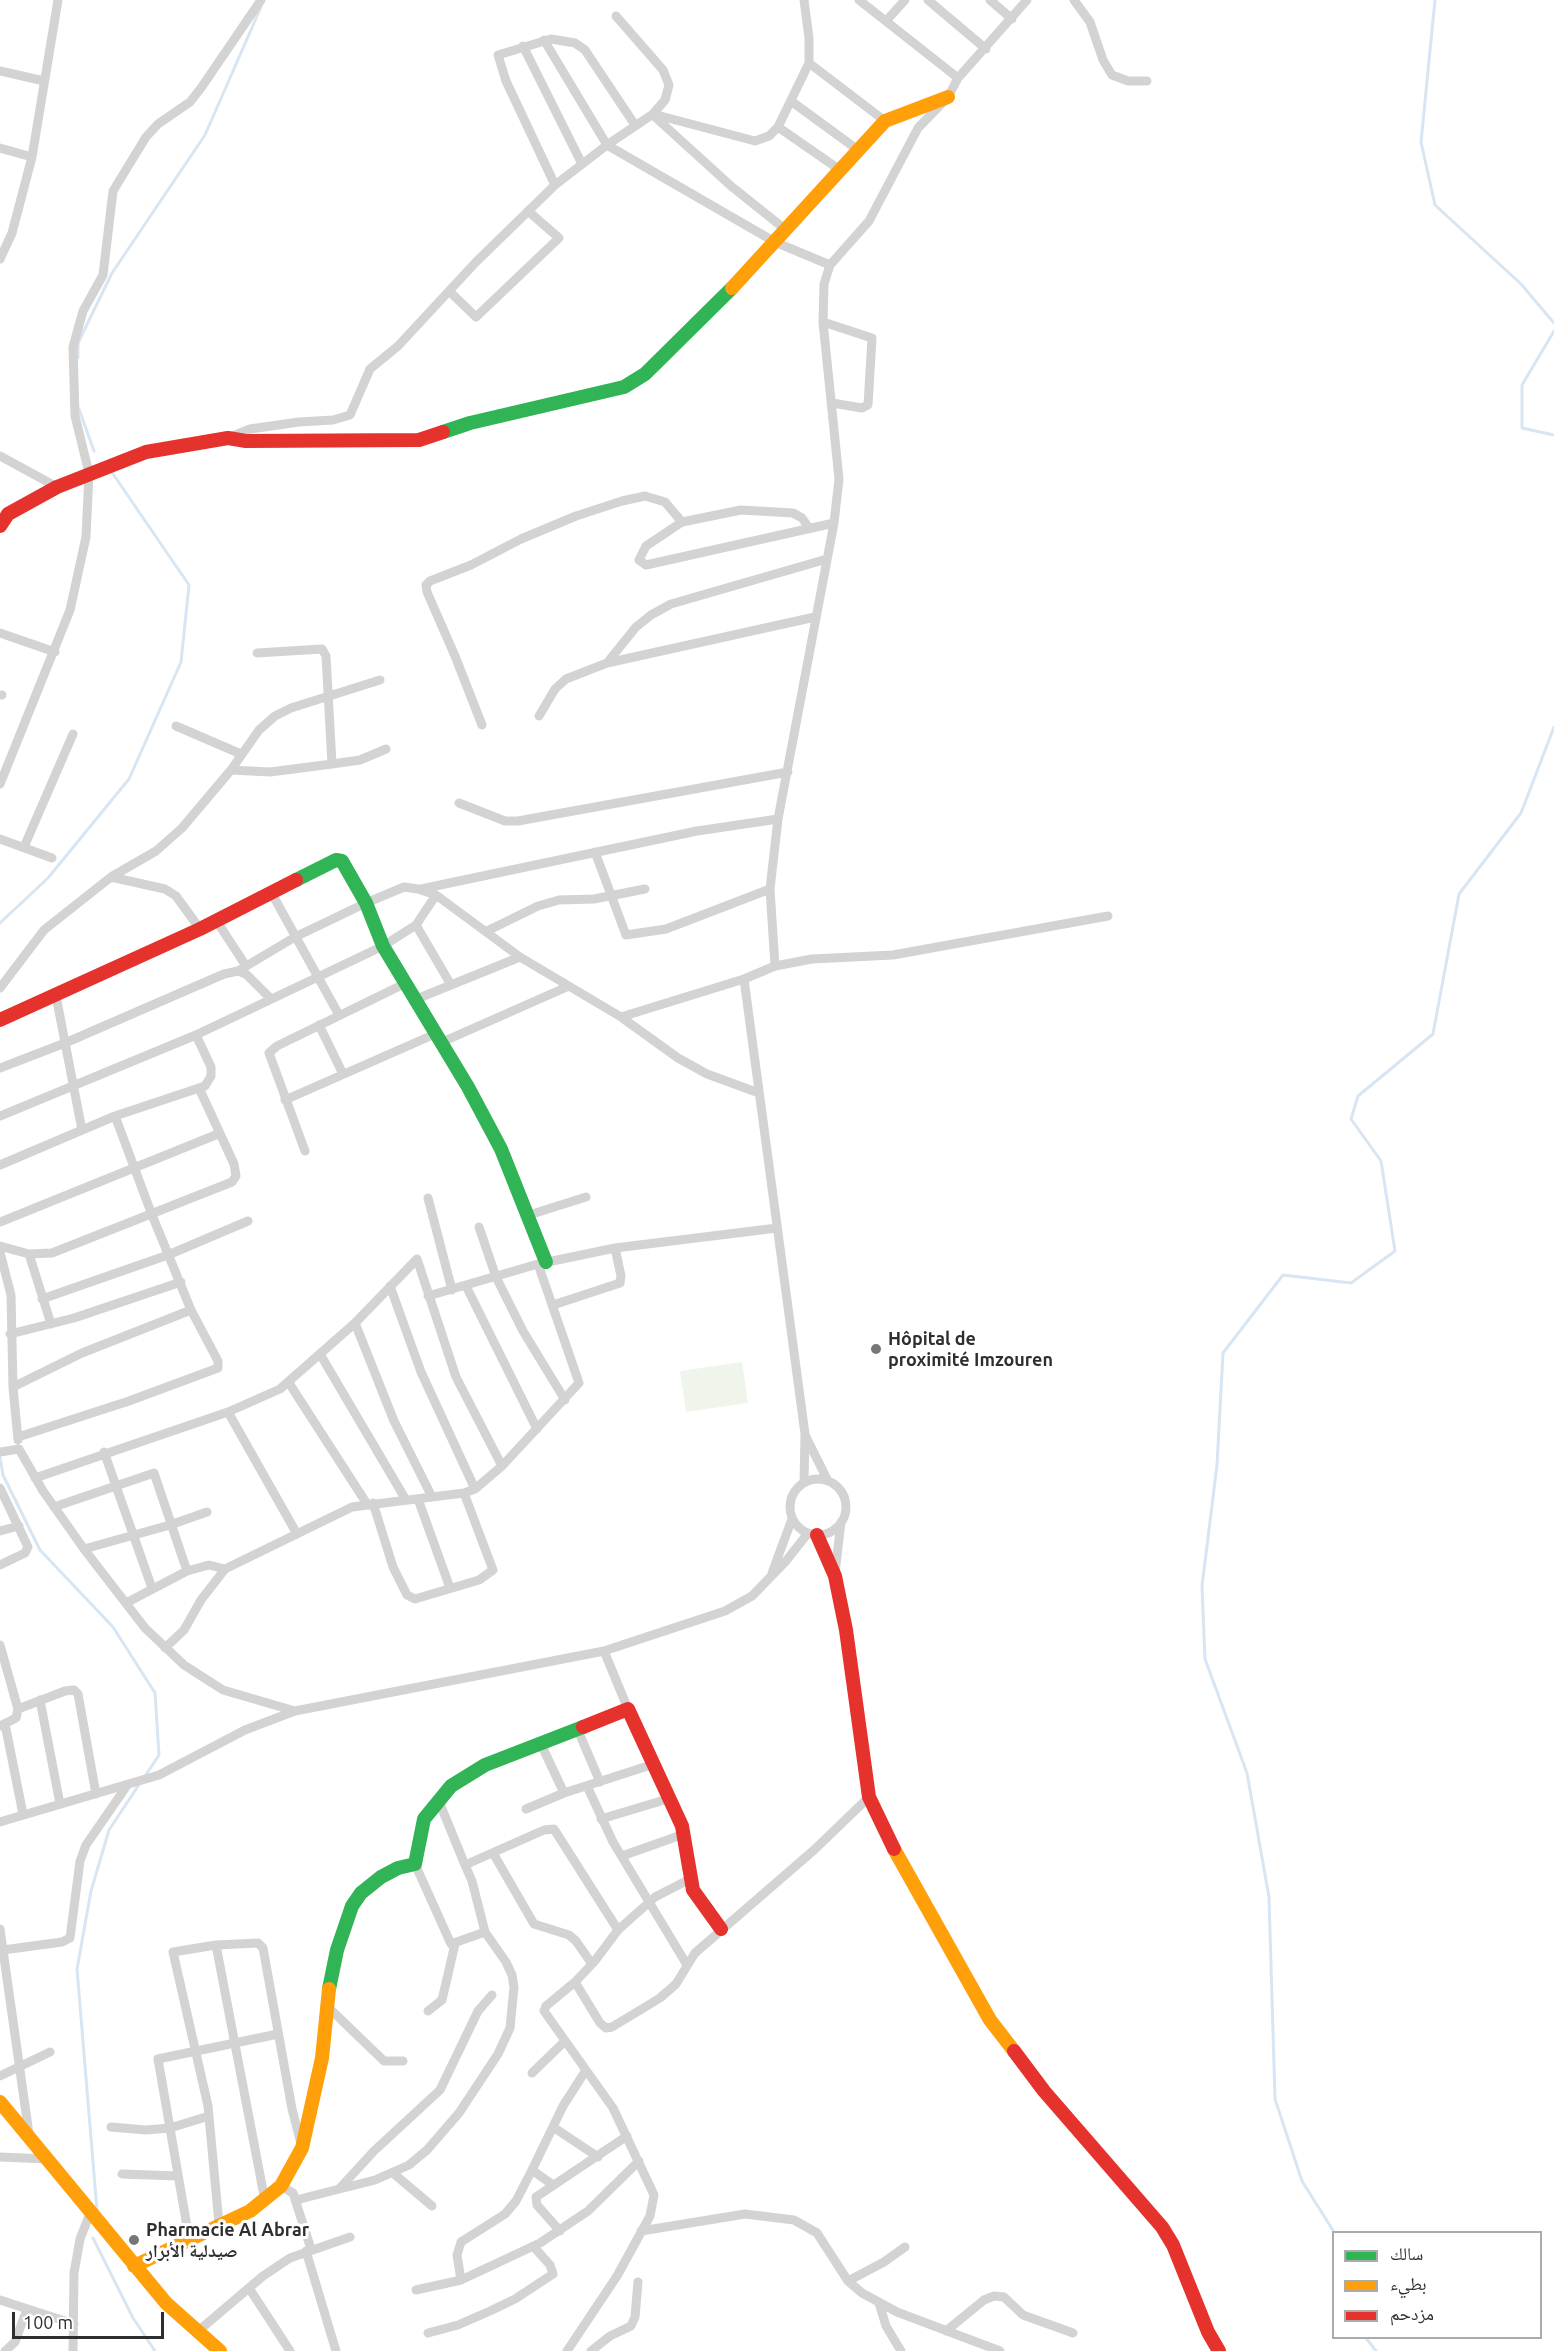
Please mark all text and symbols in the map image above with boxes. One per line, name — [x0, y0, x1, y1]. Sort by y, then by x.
place label: Hôpital de proximité Imzouren — [888, 1328, 1053, 1370]
marker: Hôpital de proximité Imzouren — [869, 1342, 883, 1356]
place label: Pharmacie Al Abrar صيدلية الأبرار — [146, 2219, 309, 2262]
legend — [1332, 2231, 1542, 2339]
marker: Pharmacie Al Abrar صيدلية الأبرار — [127, 2233, 141, 2247]
text: سالك — [1390, 2243, 1423, 2263]
text: بطيء — [1390, 2273, 1427, 2293]
scale bar — [15, 2300, 166, 2338]
text: مزدحم — [1390, 2303, 1434, 2323]
text: 100 m — [23, 2312, 73, 2332]

